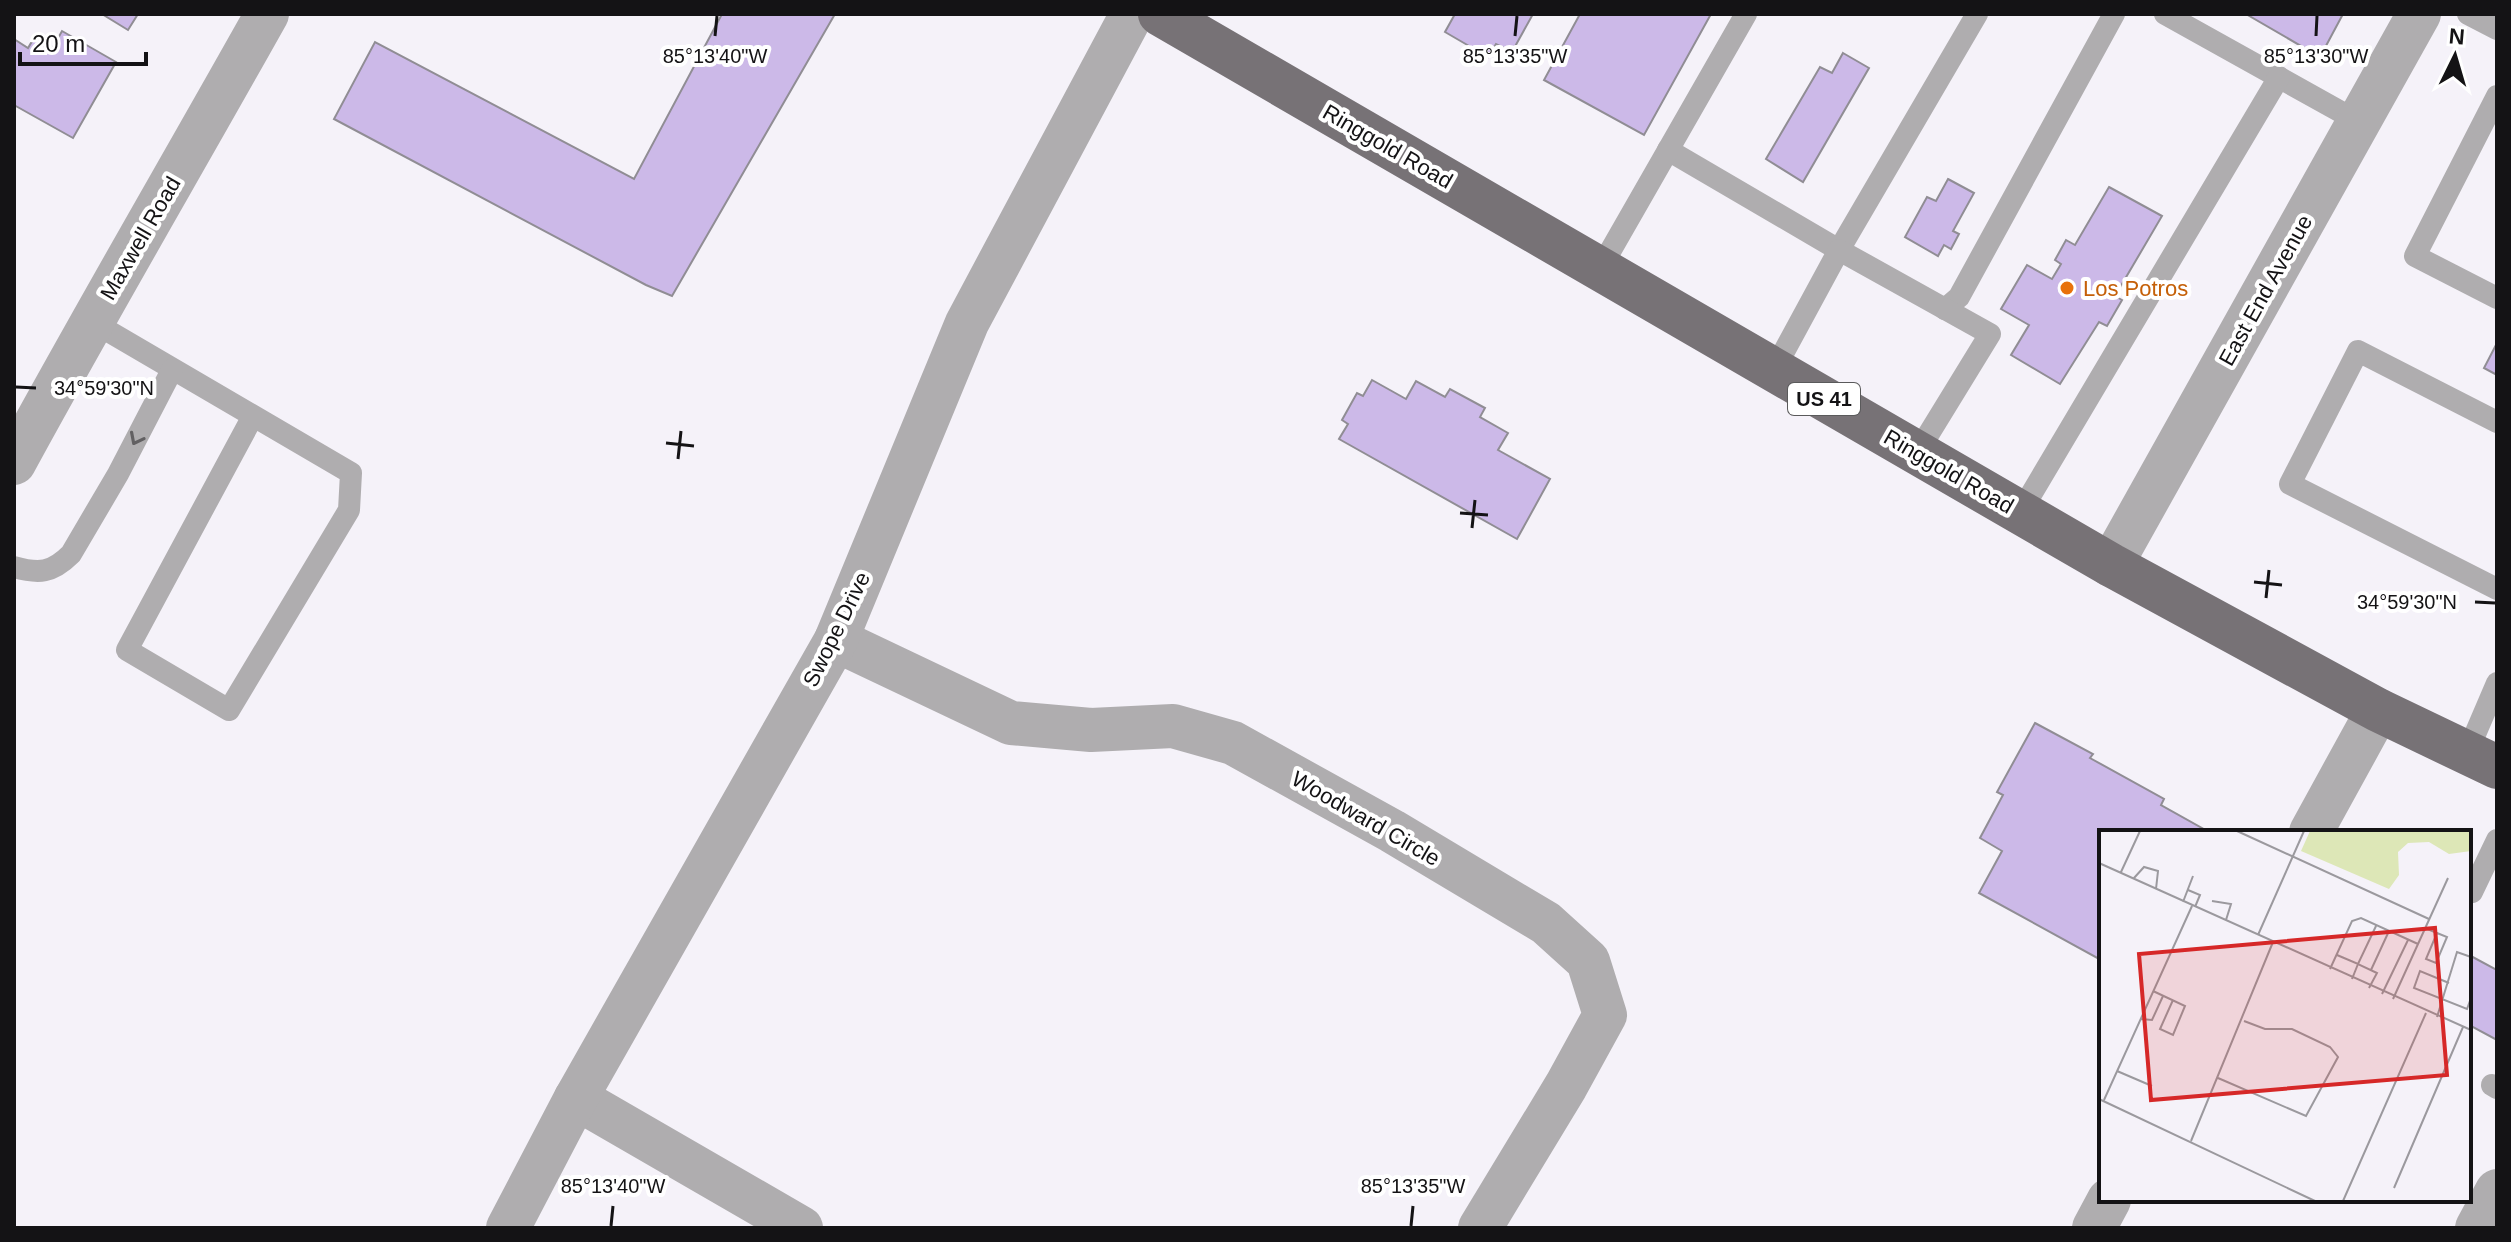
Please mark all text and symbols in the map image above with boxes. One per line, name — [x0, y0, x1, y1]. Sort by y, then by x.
scale bar — [20, 16, 146, 66]
north arrow — [2415, 16, 2495, 96]
text: N — [2448, 23, 2466, 50]
text: 20 m — [32, 30, 85, 57]
text: 85°13'40"W — [663, 45, 767, 67]
text: 85°13'35"W — [1463, 45, 1567, 67]
text: 85°13'30"W — [2264, 45, 2368, 67]
street label: Ringgold Road — [1318, 99, 1457, 194]
street label: Maxwell Road — [95, 172, 186, 304]
street label: East End Avenue — [2214, 211, 2317, 370]
place label: Los Potros — [2083, 276, 2188, 301]
marker: Los Potros — [2058, 279, 2076, 297]
text: 34°59'30"N — [54, 377, 154, 399]
road number: US 41 — [1788, 383, 1860, 415]
street label: Ringgold Road — [1879, 424, 2018, 519]
one-way arrow — [130, 431, 146, 446]
street label: Swope Drive — [798, 568, 875, 691]
text: 34°59'30"N — [2357, 591, 2457, 613]
street label: Woodward Circle — [1287, 766, 1444, 871]
inset map — [2099, 830, 2471, 1202]
text: 85°13'40"W — [561, 1175, 665, 1197]
text: 85°13'35"W — [1361, 1175, 1465, 1197]

